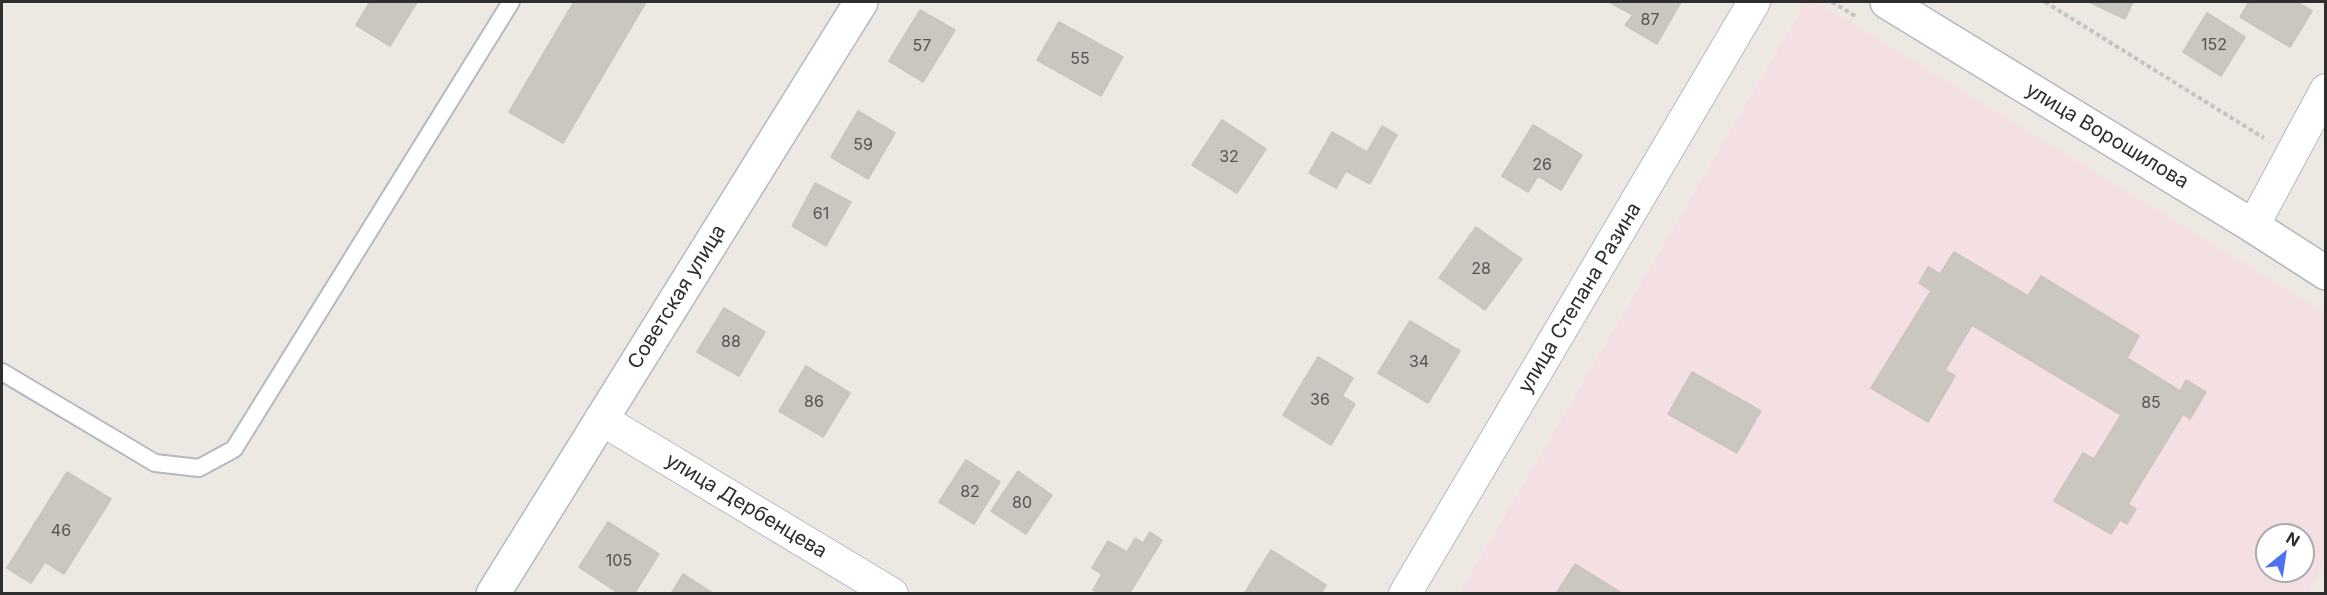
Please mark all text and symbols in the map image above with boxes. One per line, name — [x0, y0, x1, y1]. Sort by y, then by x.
house number: 87 — [1641, 10, 1659, 30]
house number: 152 — [2201, 35, 2227, 55]
house number: 57 — [913, 36, 931, 56]
house number: 55 — [1070, 49, 1090, 69]
street label: улица Ворошилова — [2021, 78, 2193, 194]
house number: 59 — [853, 135, 873, 155]
house number: 32 — [1219, 147, 1239, 167]
house number: 26 — [1532, 155, 1552, 175]
street label: улица Степана Разина — [1514, 198, 1646, 398]
house number: 61 — [813, 204, 829, 224]
street label: Советская улица — [623, 220, 731, 374]
house number: 28 — [1471, 259, 1491, 279]
house number: 88 — [721, 332, 741, 352]
house number: 34 — [1409, 352, 1429, 372]
house number: 36 — [1310, 390, 1330, 410]
house number: 86 — [804, 392, 824, 412]
house number: 85 — [2141, 393, 2161, 413]
street label: улица Дербенцева — [661, 448, 831, 564]
house number: 82 — [960, 482, 980, 502]
house number: 80 — [1012, 493, 1032, 513]
house number: 46 — [51, 521, 71, 541]
north arrow — [2255, 523, 2315, 583]
text: N — [2283, 527, 2303, 551]
house number: 105 — [606, 551, 632, 571]

